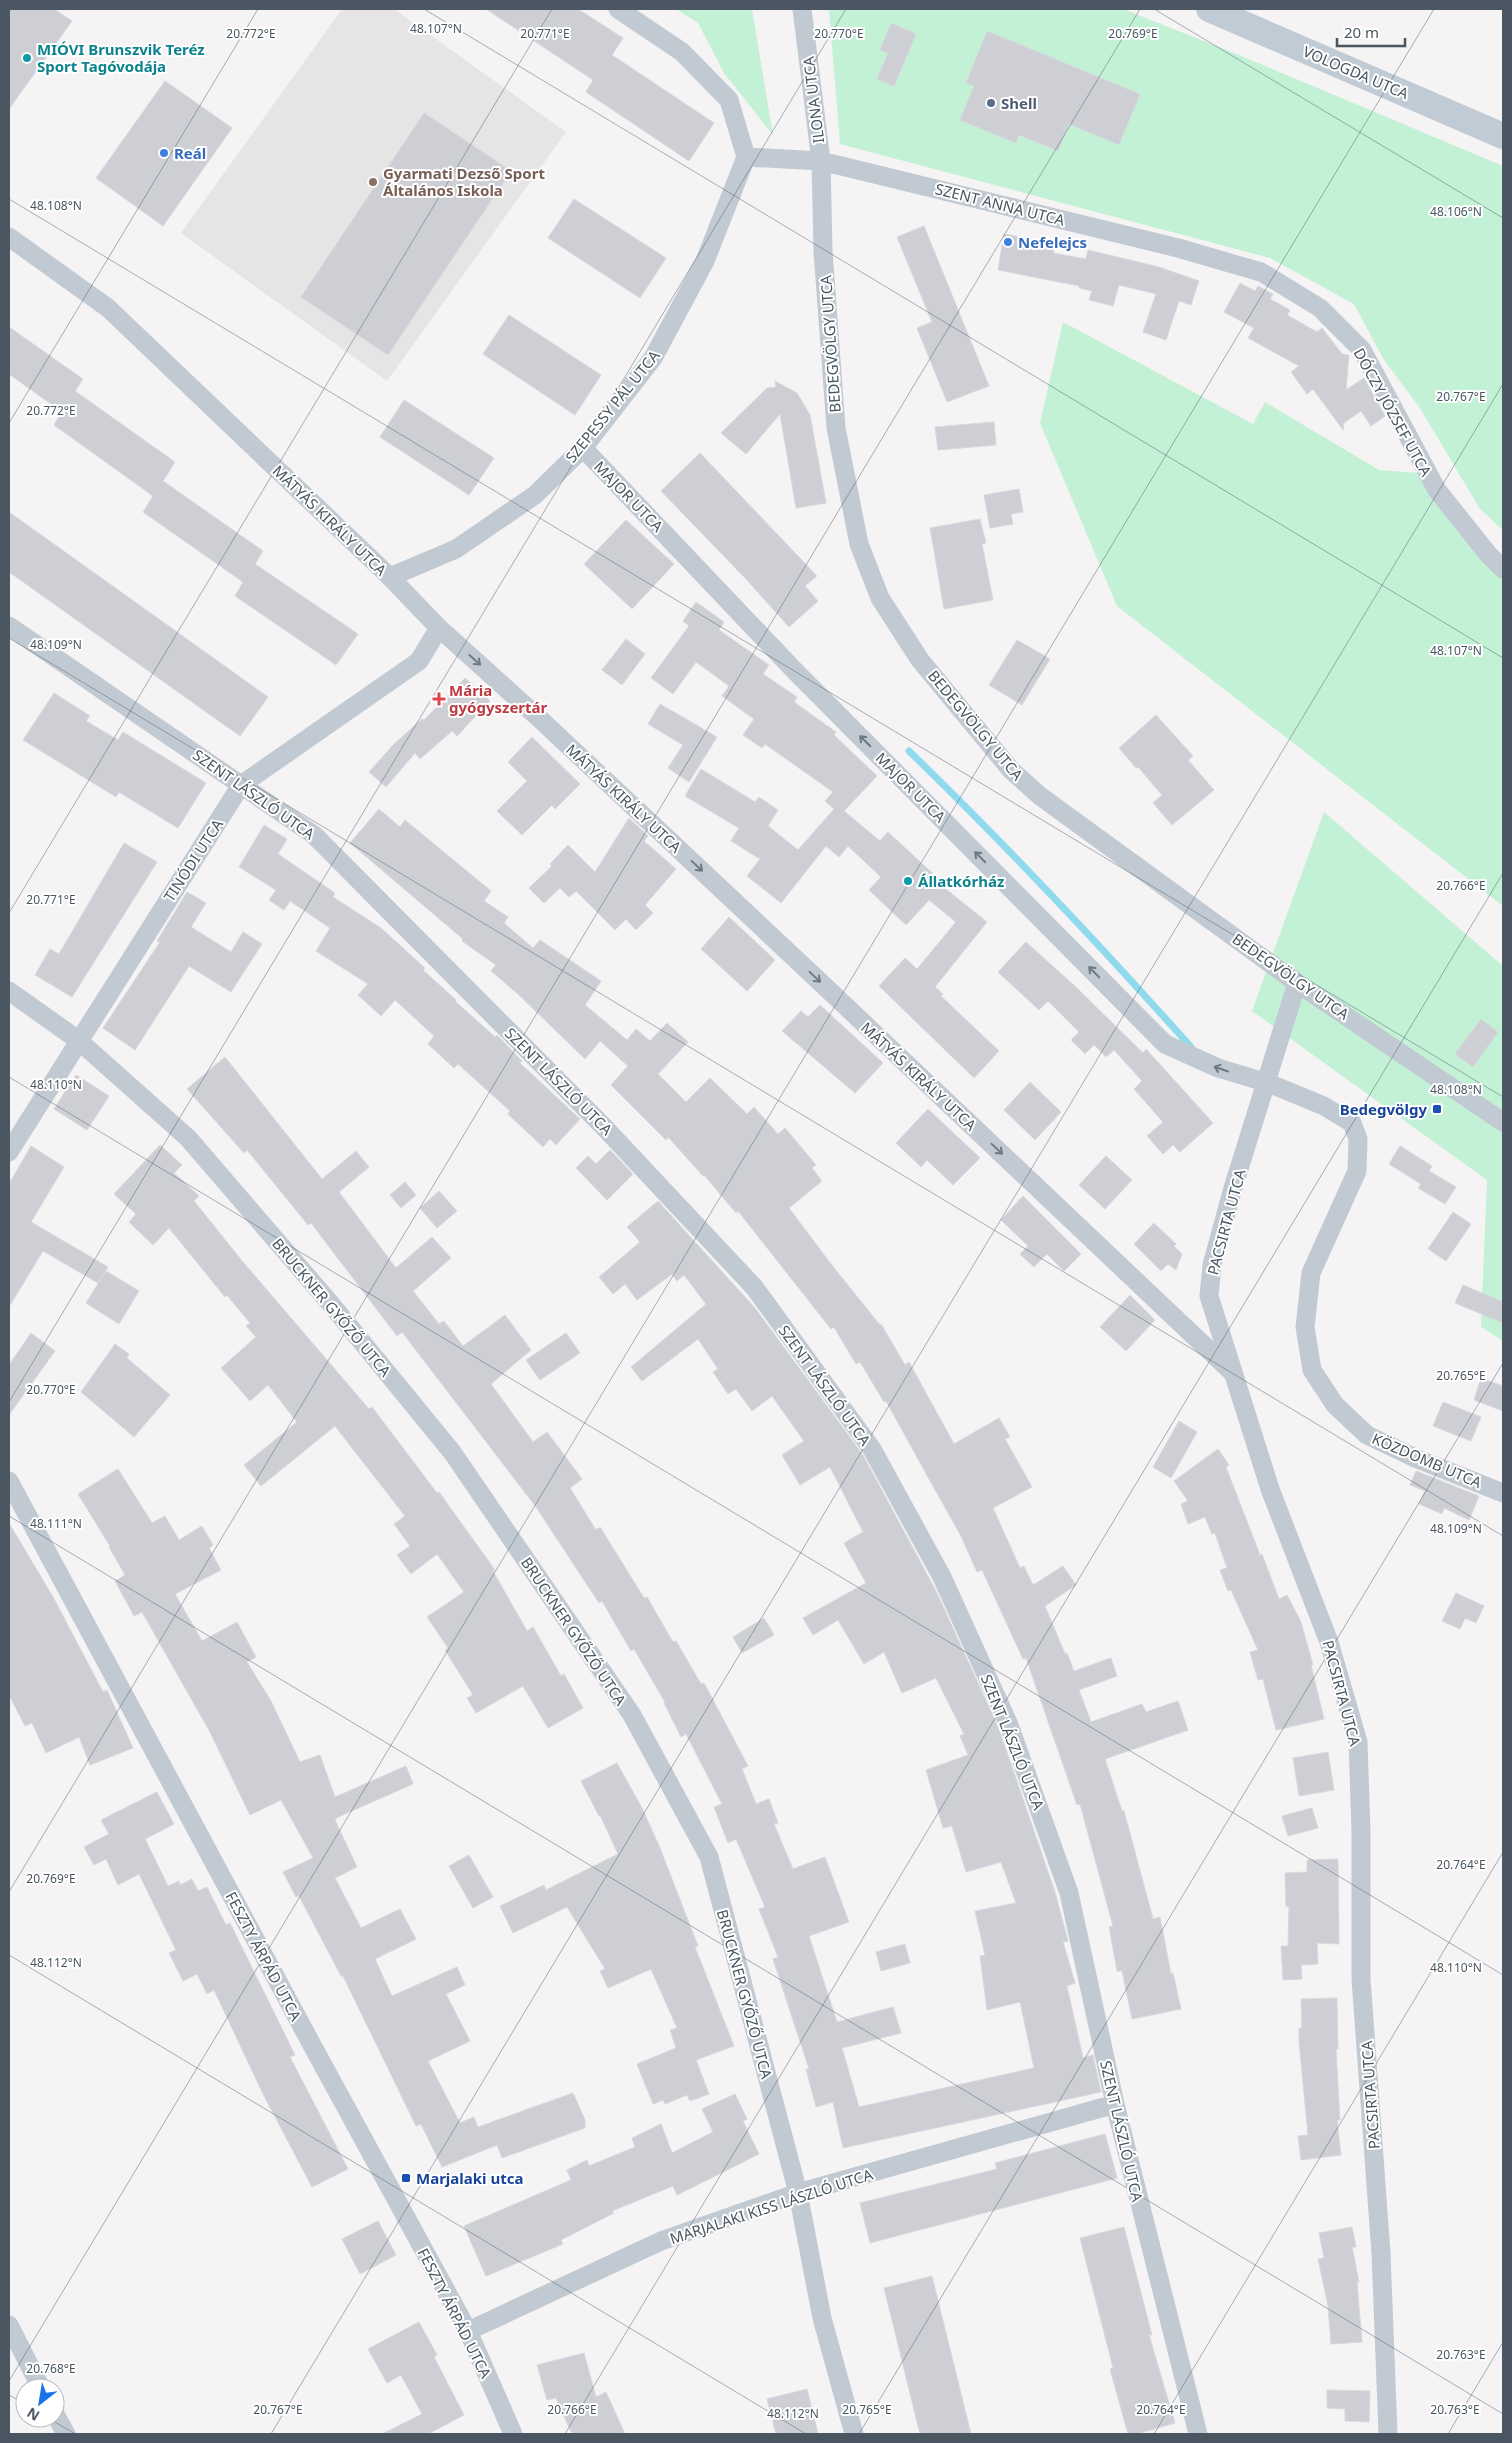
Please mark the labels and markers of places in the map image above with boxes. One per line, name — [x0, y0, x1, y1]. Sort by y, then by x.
place label: MIÓVI Brunszvik Teréz Sport Tagóvodája — [37, 39, 205, 76]
marker: MIÓVI Brunszvik Teréz Sport Tagóvodája — [21, 52, 33, 64]
place label: Shell — [1001, 93, 1037, 113]
marker: Shell — [985, 97, 997, 109]
place label: Reál — [174, 143, 206, 163]
marker: Reál — [158, 147, 170, 159]
place label: Gyarmati Dezső Sport Általános Iskola — [383, 163, 545, 200]
marker: Gyarmati Dezső Sport Általános Iskola — [367, 176, 379, 188]
place label: Nefelejcs — [1018, 232, 1087, 252]
marker: Nefelejcs — [1002, 236, 1014, 248]
place label: Mária gyógyszertár — [449, 680, 548, 717]
marker: Mária gyógyszertár — [433, 693, 445, 705]
place label: Állatkórház — [918, 871, 1004, 891]
marker: Állatkórház — [902, 875, 914, 887]
place label: Bedegvölgy — [1340, 1099, 1427, 1119]
marker: Bedegvölgy — [1431, 1103, 1443, 1115]
place label: Marjalaki utca — [416, 2168, 523, 2188]
marker: Marjalaki utca — [400, 2172, 412, 2184]

